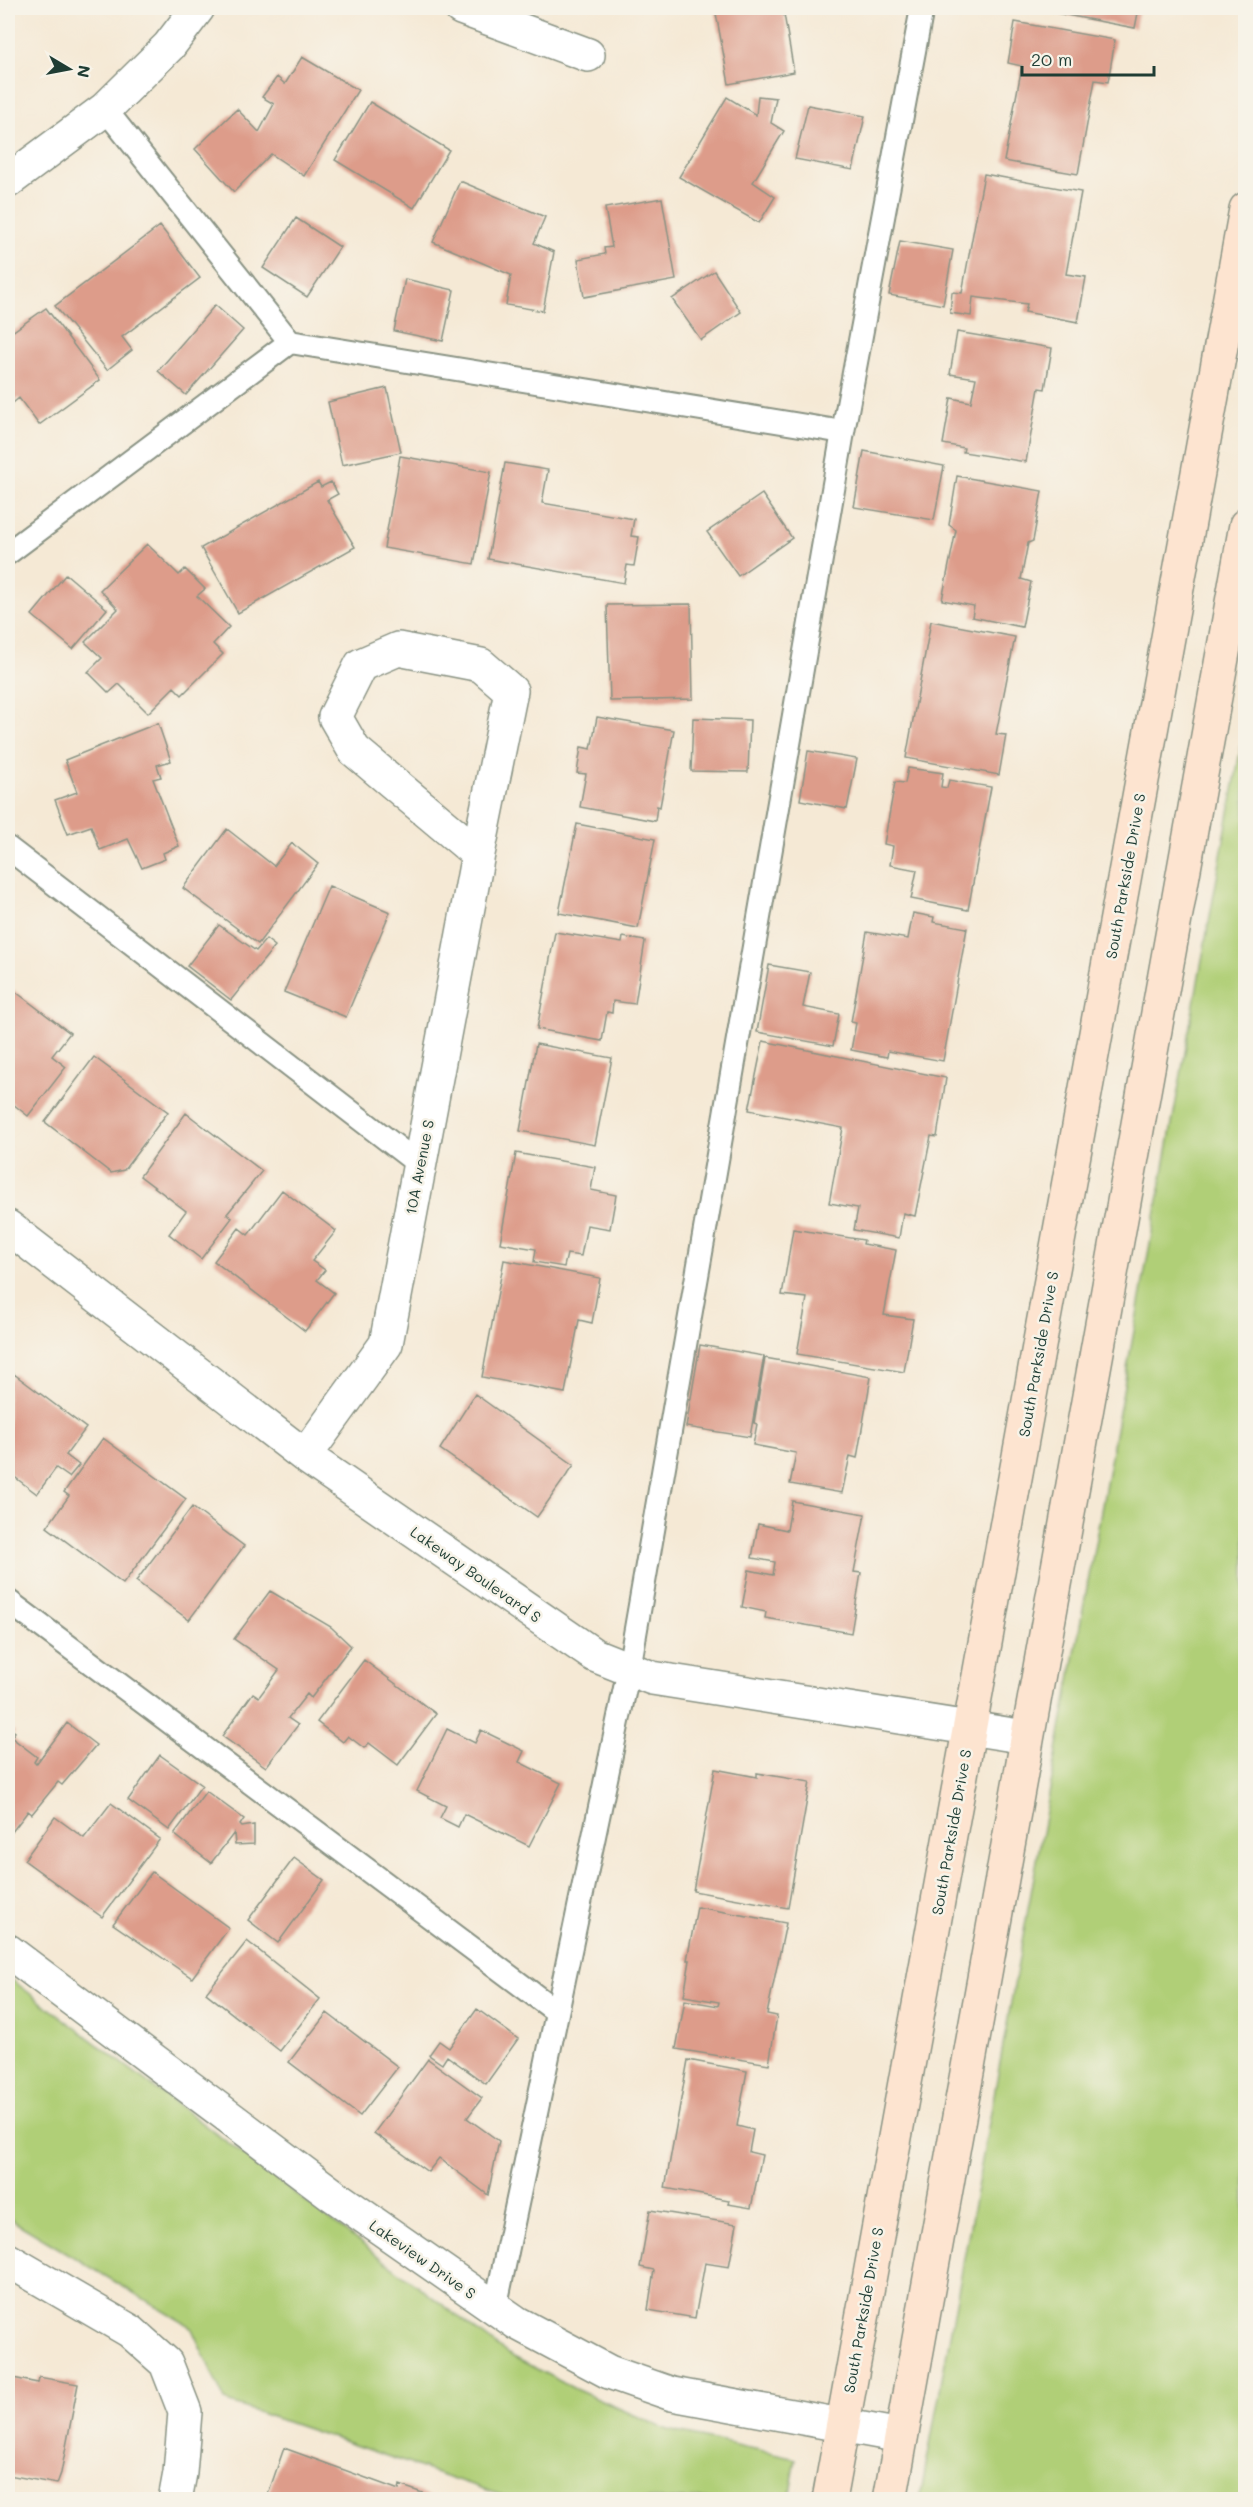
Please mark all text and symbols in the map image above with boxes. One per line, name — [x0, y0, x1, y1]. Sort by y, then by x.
north arrow — [39, 39, 99, 99]
scale bar — [1022, 39, 1154, 77]
text: 20 m — [1031, 47, 1072, 71]
text: N — [73, 64, 96, 80]
street label: South Parkside Drive S — [1101, 792, 1149, 960]
street label: 10A Avenue S — [400, 1118, 438, 1216]
street label: South Parkside Drive S — [1014, 1270, 1062, 1438]
street label: Lakeway Boulevard S — [407, 1521, 545, 1627]
street label: South Parkside Drive S — [927, 1748, 975, 1916]
street label: Lakeview Drive S — [366, 2215, 480, 2303]
street label: South Parkside Drive S — [839, 2226, 887, 2394]

